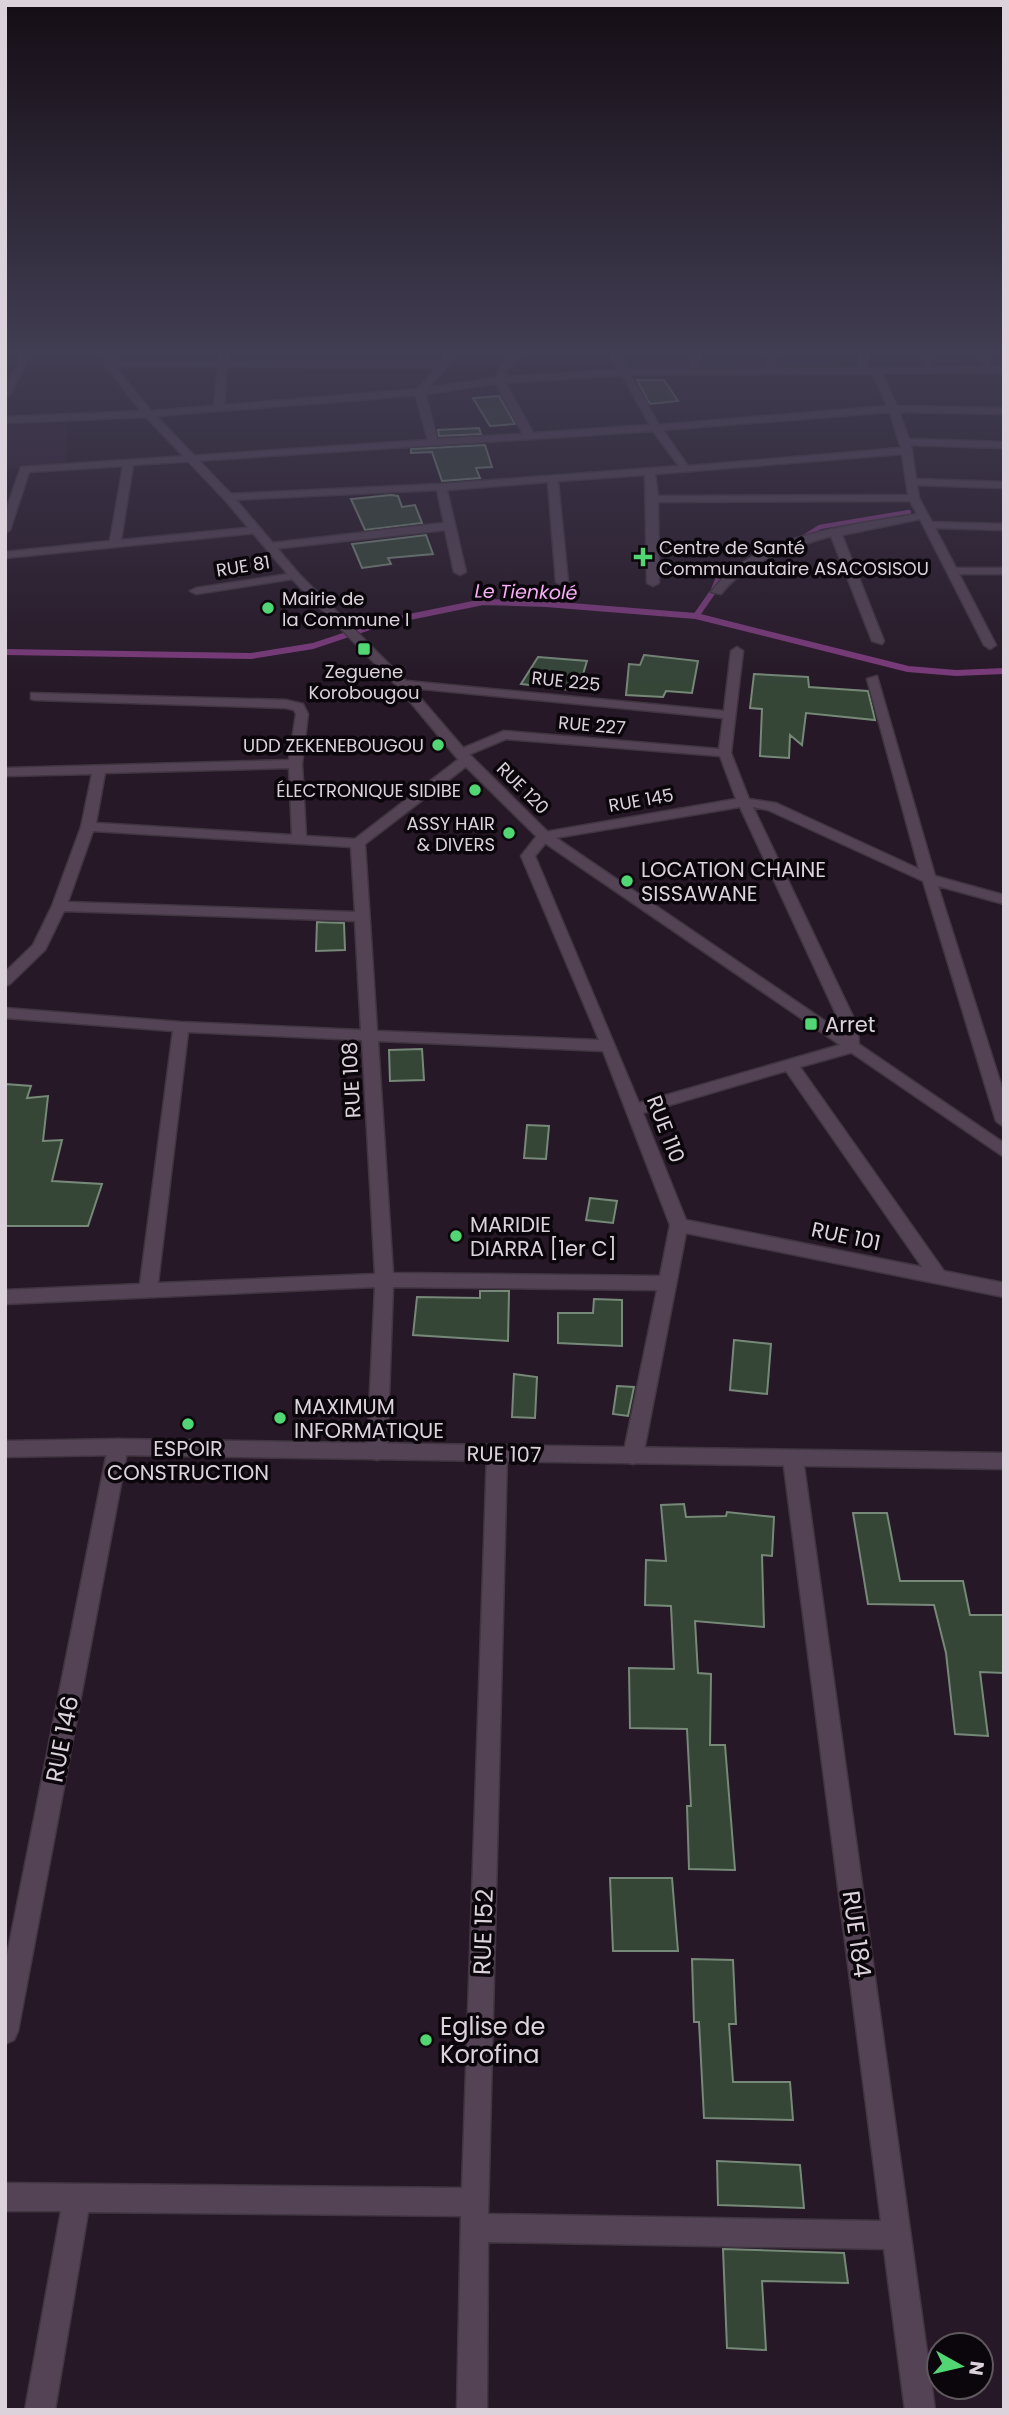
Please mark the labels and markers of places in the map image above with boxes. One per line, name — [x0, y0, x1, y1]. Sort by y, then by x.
place label: Centre de Santé Communautaire ASACOSISOU — [659, 535, 929, 581]
marker: Centre de Santé Communautaire ASACOSISOU — [633, 547, 653, 567]
place label: Mairie de la Commune I — [282, 586, 409, 632]
marker: Mairie de la Commune I — [260, 600, 276, 616]
marker: Zeguene Korobougou — [356, 641, 372, 657]
place label: Zeguene Korobougou — [309, 659, 419, 705]
place label: UDD ZEKENEBOUGOU — [243, 733, 424, 758]
marker: UDD ZEKENEBOUGOU — [430, 737, 446, 753]
place label: ÉLECTRONIQUE SIDIBE — [276, 778, 461, 803]
marker: ÉLECTRONIQUE SIDIBE — [467, 782, 483, 798]
place label: ASSY HAIR & DIVERS — [406, 811, 495, 857]
marker: ASSY HAIR & DIVERS — [501, 825, 517, 841]
place label: LOCATION CHAINE SISSAWANE — [641, 855, 826, 908]
marker: LOCATION CHAINE SISSAWANE — [619, 873, 635, 889]
place label: Arret — [825, 1010, 875, 1039]
marker: Arret — [803, 1016, 819, 1032]
place label: MARIDIE DIARRA [1er C] — [470, 1210, 617, 1263]
marker: MARIDIE DIARRA [1er C] — [448, 1228, 464, 1244]
place label: MAXIMUM INFORMATIQUE — [294, 1392, 444, 1445]
marker: MAXIMUM INFORMATIQUE — [272, 1410, 288, 1426]
marker: ESPOIR CONSTRUCTION — [180, 1416, 196, 1432]
place label: ESPOIR CONSTRUCTION — [107, 1434, 269, 1487]
place label: Eglise de Korofina — [440, 2010, 545, 2071]
marker: Eglise de Korofina — [418, 2032, 434, 2048]

